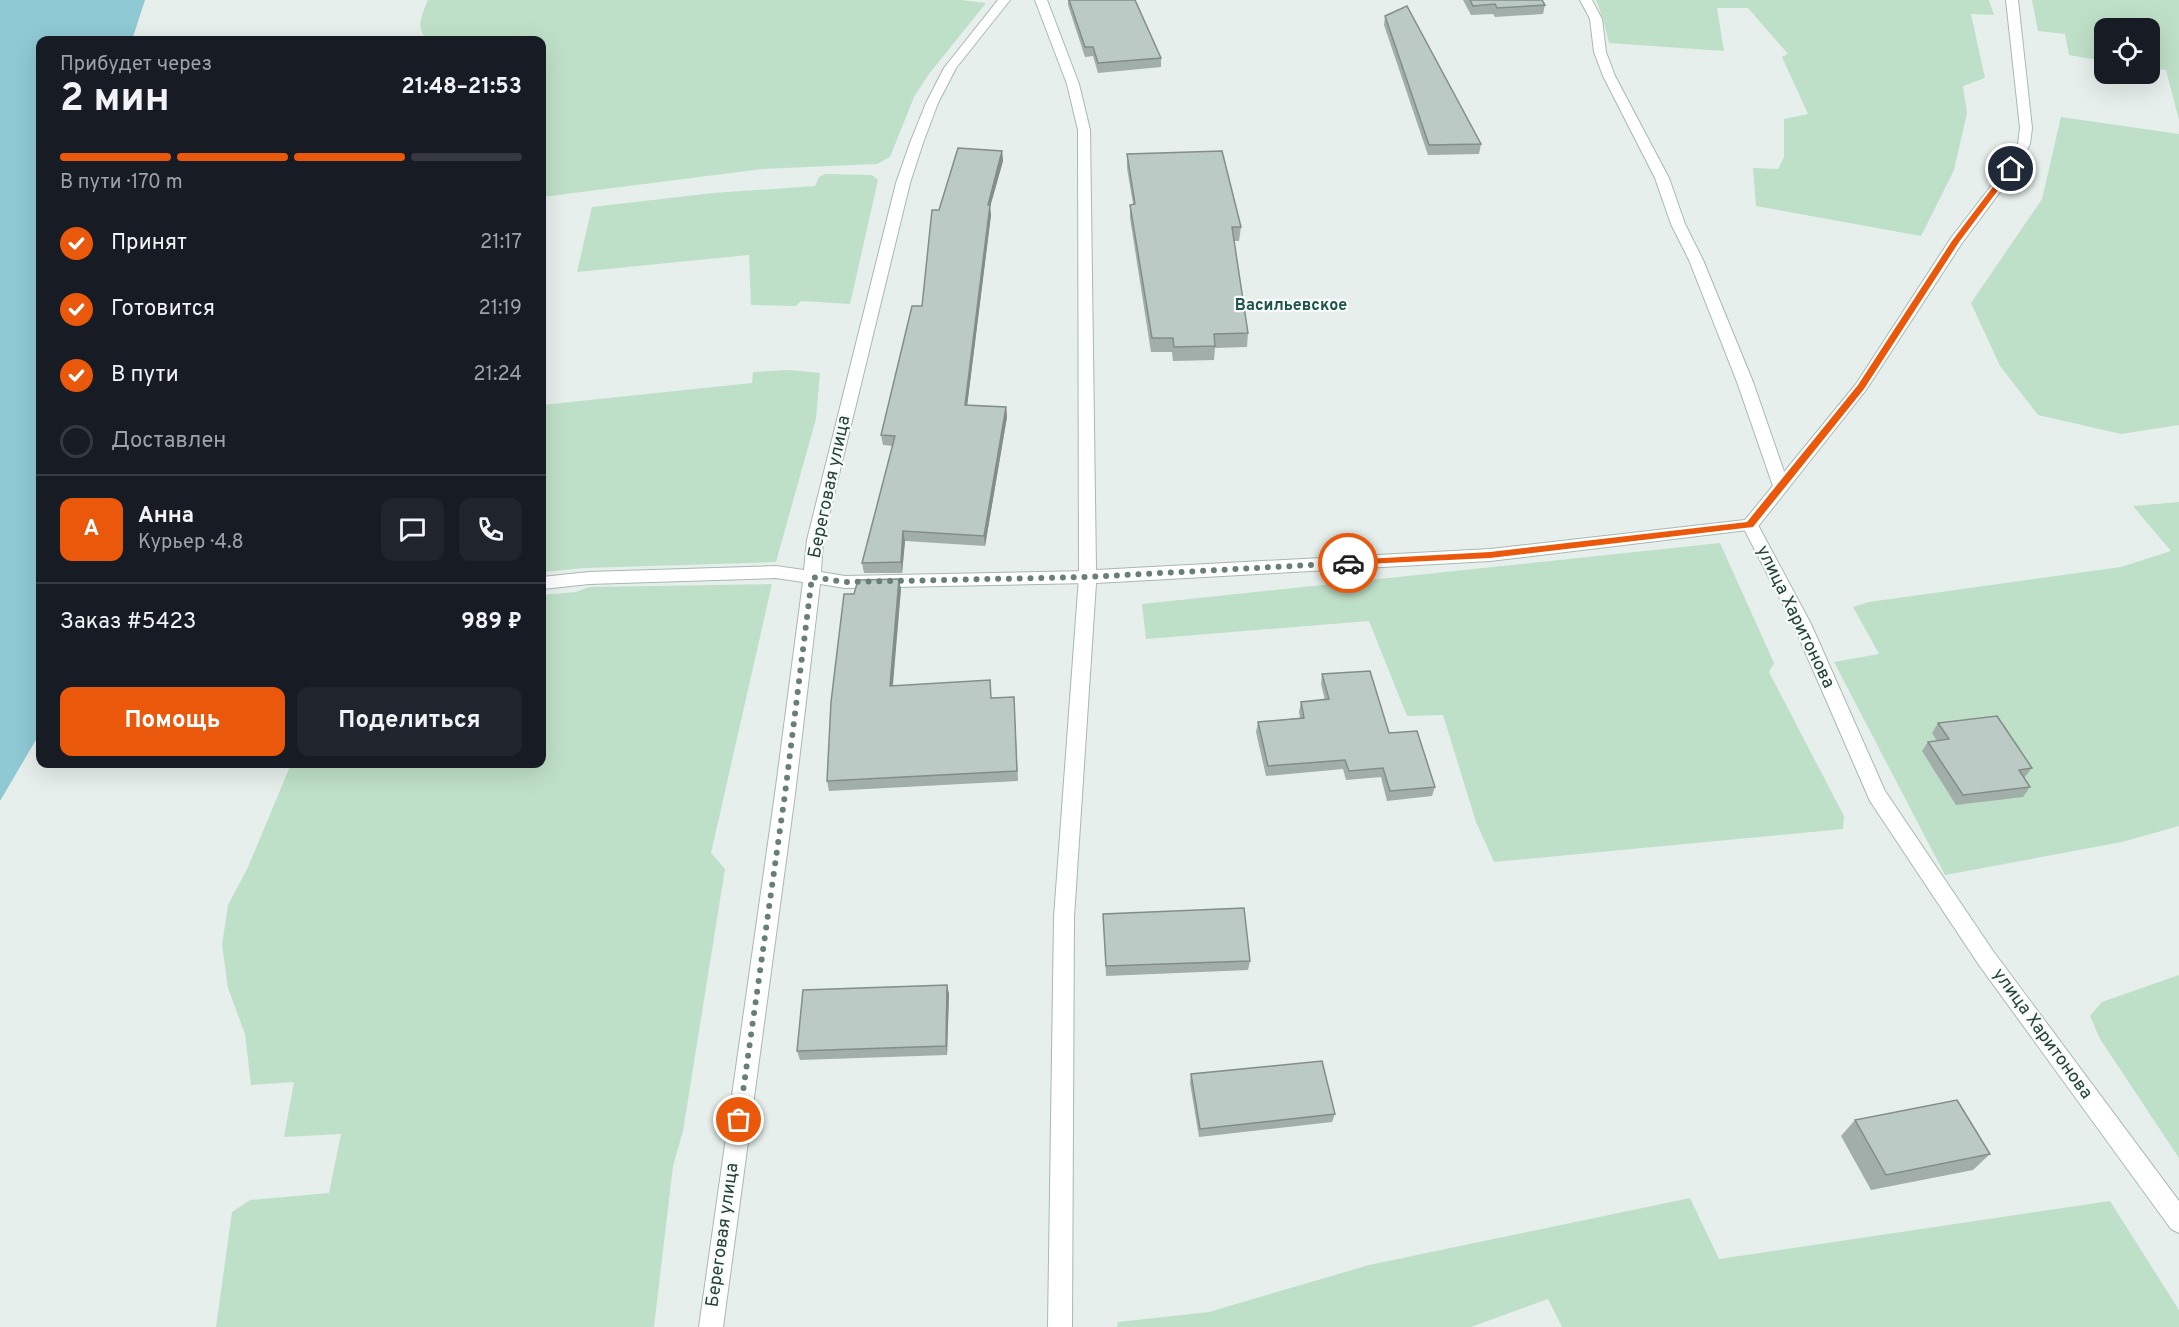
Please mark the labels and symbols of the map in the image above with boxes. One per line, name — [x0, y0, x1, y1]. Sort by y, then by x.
pin — [1985, 143, 2036, 194]
district label: Васильевское — [1235, 296, 1347, 316]
street label: Береговая улица — [804, 413, 856, 561]
courier — [1318, 533, 1378, 593]
street label: улица Харитонова — [1750, 542, 1840, 692]
street label: улица Харитонова — [1987, 964, 2097, 1104]
pin — [713, 1094, 764, 1145]
street label: Береговая улица — [701, 1161, 745, 1309]

